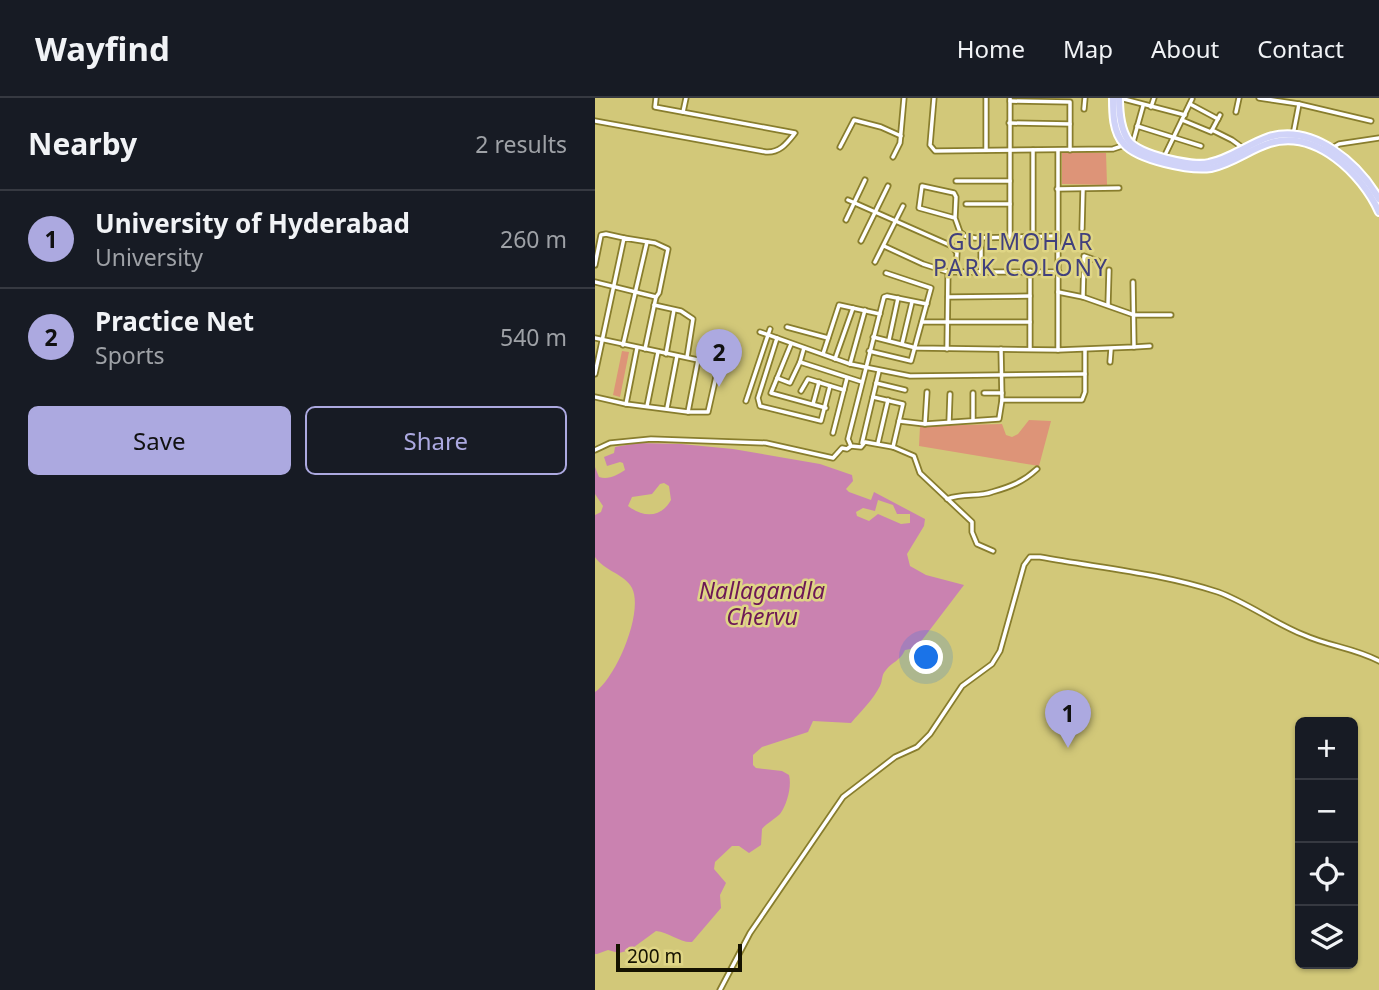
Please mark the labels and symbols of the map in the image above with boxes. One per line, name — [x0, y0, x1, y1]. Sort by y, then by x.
district label: GULMOHAR PARK COLONY — [933, 225, 1109, 283]
pin: 2 — [696, 329, 742, 387]
water label: Nallagandla Chervu — [699, 574, 825, 632]
your location — [909, 640, 943, 674]
pin: 1 — [1045, 690, 1091, 748]
scale bar — [616, 941, 742, 973]

